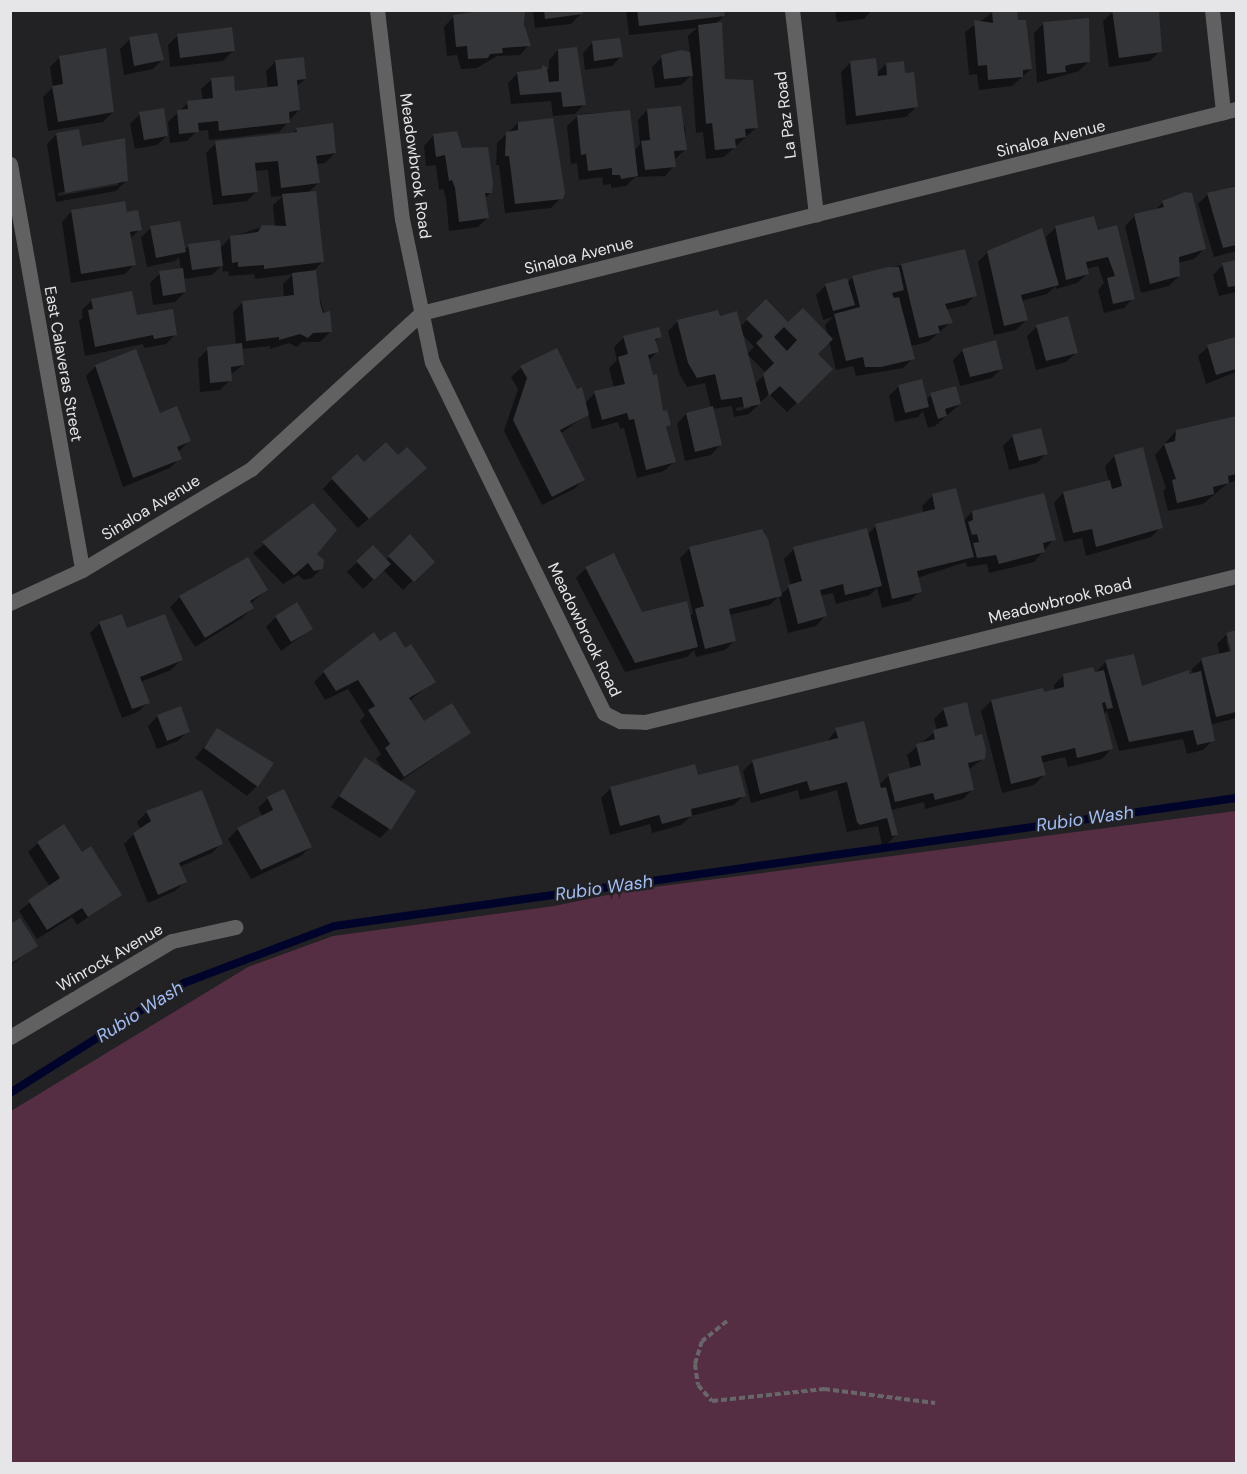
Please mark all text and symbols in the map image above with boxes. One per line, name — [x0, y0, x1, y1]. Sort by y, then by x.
street label: La Paz Road — [771, 70, 801, 160]
street label: Meadowbrook Road — [395, 92, 435, 240]
street label: Sinaloa Avenue — [995, 116, 1107, 162]
street label: Sinaloa Avenue — [523, 233, 635, 279]
street label: East Calaveras Street — [40, 285, 86, 443]
street label: Sinaloa Avenue — [98, 471, 204, 545]
street label: Meadowbrook Road — [543, 560, 625, 700]
street label: Meadowbrook Road — [986, 574, 1134, 628]
water label: Rubio Wash — [1035, 801, 1135, 837]
water label: Rubio Wash — [554, 870, 654, 906]
street label: Winrock Avenue — [53, 920, 167, 996]
water label: Rubio Wash — [92, 977, 188, 1047]

